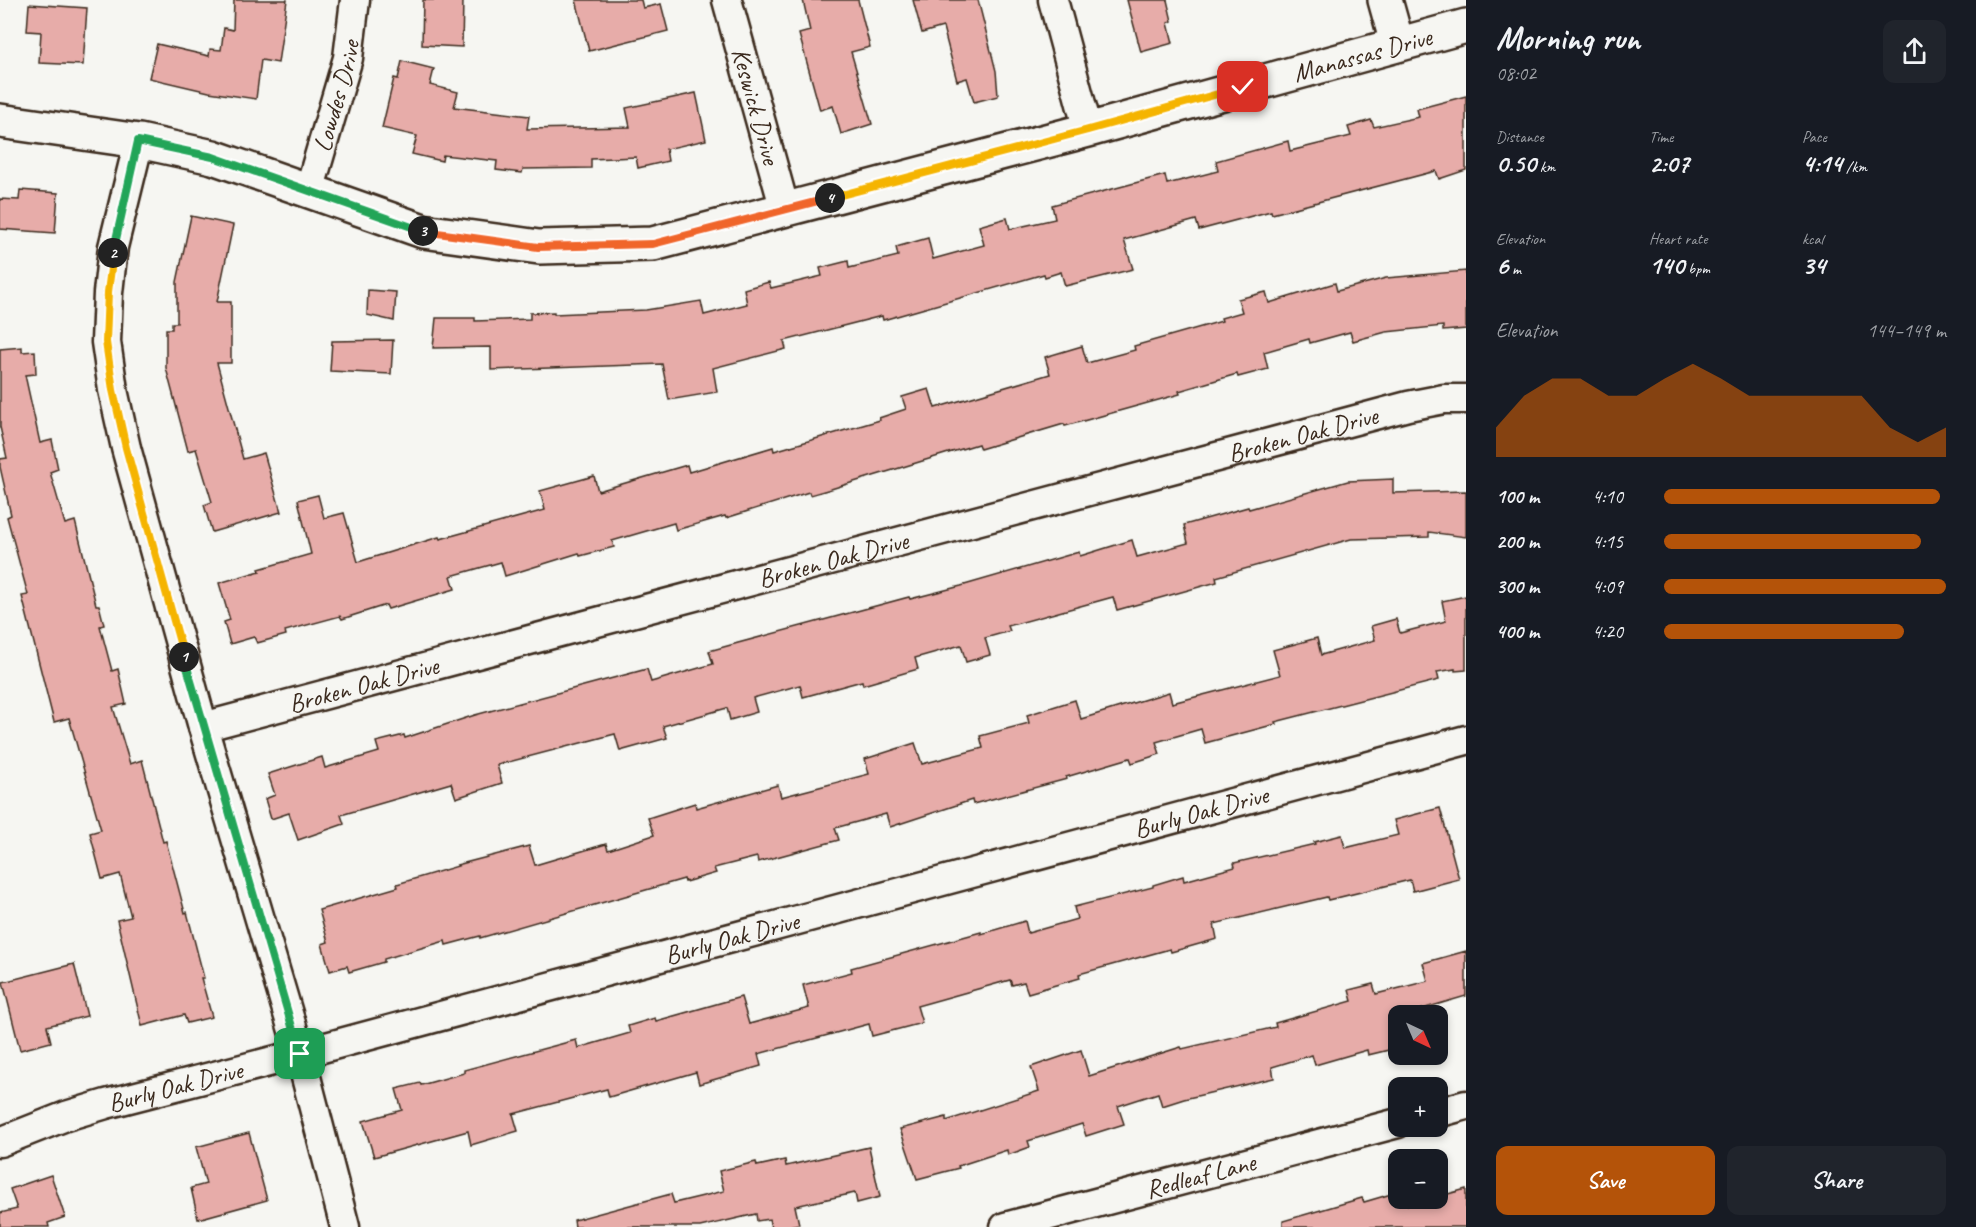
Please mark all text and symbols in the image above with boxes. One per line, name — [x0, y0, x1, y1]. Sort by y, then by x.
text: Morning run — [1496, 17, 1640, 59]
street label: Manassas Drive — [1289, 20, 1437, 90]
button: share — [1883, 20, 1946, 83]
street label: Lowdes Drive — [305, 36, 367, 155]
street label: Keswick Drive — [724, 44, 788, 171]
pin — [1217, 61, 1268, 112]
text: 08:02 — [1496, 61, 1536, 86]
icon: check — [1226, 70, 1259, 103]
text: Distance — [1496, 127, 1544, 147]
text: Time — [1649, 127, 1673, 147]
text: Pace — [1802, 127, 1827, 147]
text: 0.50 — [1496, 147, 1536, 180]
text: 2:07 — [1649, 147, 1689, 180]
text: 4:14 — [1802, 147, 1842, 180]
text: km — [1536, 157, 1555, 177]
text: /km — [1842, 157, 1867, 177]
pin: 4 — [815, 183, 845, 213]
text: 4 — [826, 188, 834, 208]
pin: 3 — [408, 216, 438, 246]
text: 3 — [419, 221, 427, 241]
text: Elevation — [1496, 229, 1545, 249]
text: Heart rate — [1649, 229, 1707, 249]
text: kcal — [1802, 229, 1823, 249]
pin: 2 — [98, 238, 128, 268]
text: 2 — [109, 243, 117, 263]
text: 6 — [1496, 249, 1508, 282]
text: 140 — [1649, 249, 1684, 282]
text: 34 — [1802, 249, 1825, 282]
text: m — [1508, 259, 1521, 279]
text: bpm — [1684, 259, 1710, 279]
text: Elevation — [1496, 318, 1558, 343]
text: 144–149 m — [1867, 318, 1946, 343]
street label: Broken Oak Drive — [1224, 398, 1383, 470]
text: 100 m — [1496, 484, 1539, 509]
text: 4:10 — [1592, 484, 1623, 509]
street label: Broken Oak Drive — [755, 524, 913, 595]
text: 200 m — [1496, 529, 1539, 554]
text: 4:15 — [1592, 529, 1623, 554]
text: 300 m — [1496, 574, 1539, 599]
text: 4:09 — [1592, 574, 1623, 599]
text: 400 m — [1496, 619, 1539, 644]
text: 4:20 — [1592, 619, 1623, 644]
pin: 1 — [169, 642, 199, 672]
text: 1 — [180, 647, 188, 667]
street label: Broken Oak Drive — [285, 649, 444, 720]
street label: Burly Oak Drive — [1130, 777, 1274, 846]
street label: Burly Oak Drive — [661, 904, 805, 972]
north arrow — [1388, 1005, 1448, 1065]
map controls — [1388, 1005, 1448, 1209]
pin — [274, 1028, 325, 1079]
icon: arrive — [283, 1037, 316, 1070]
street label: Burly Oak Drive — [104, 1053, 248, 1120]
button: + — [1388, 1077, 1448, 1137]
street label: Redleaf Lane — [1142, 1145, 1260, 1206]
button: Save — [1496, 1146, 1715, 1215]
button: Share — [1727, 1146, 1946, 1215]
button: − — [1388, 1149, 1448, 1209]

